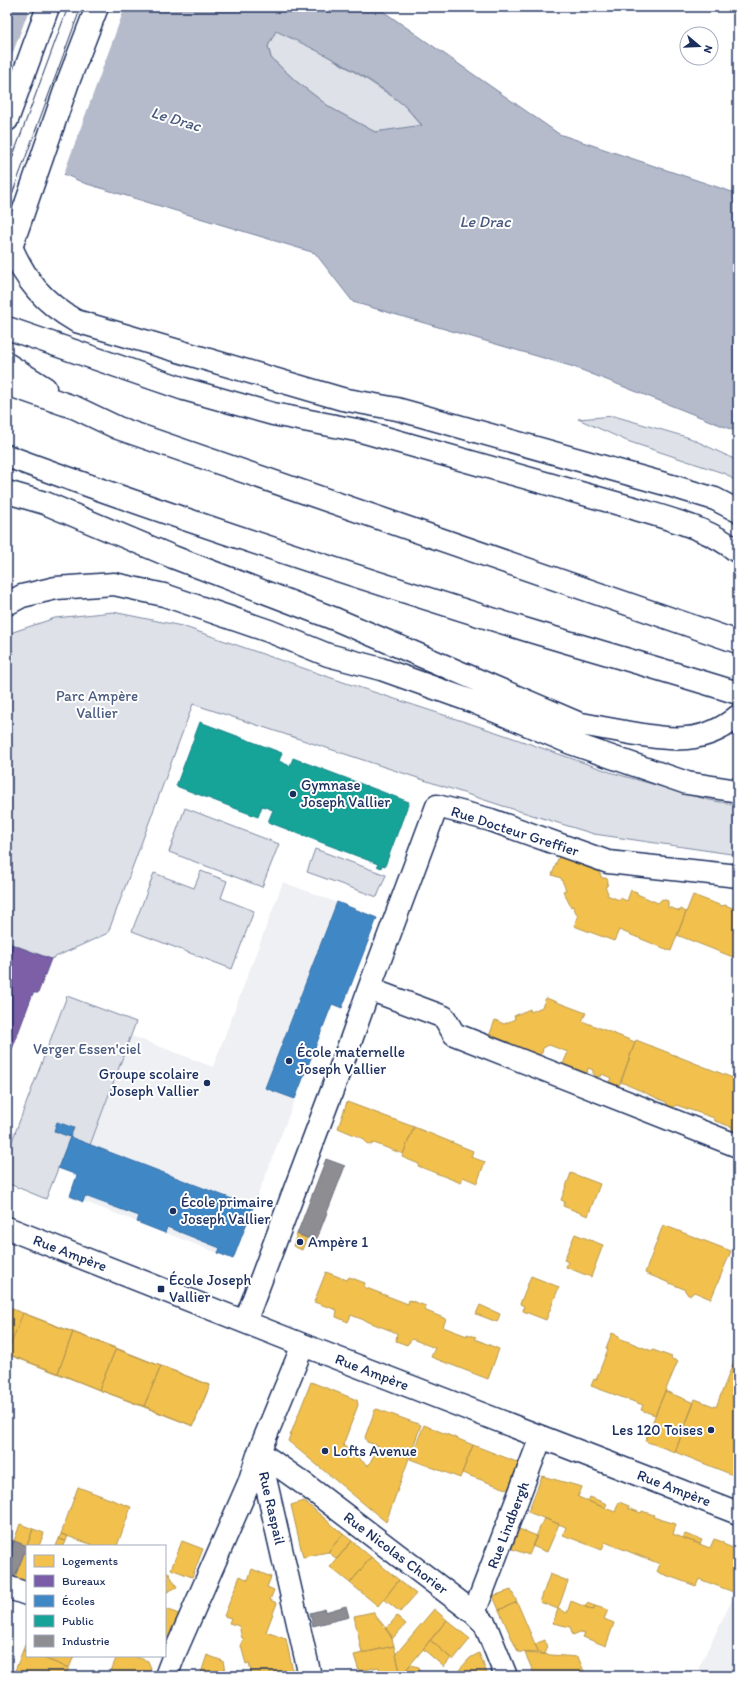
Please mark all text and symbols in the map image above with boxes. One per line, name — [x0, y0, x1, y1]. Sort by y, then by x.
north arrow — [679, 26, 719, 66]
text: N — [701, 43, 715, 55]
water label: Le Drac — [149, 102, 205, 136]
water label: Le Drac — [460, 212, 512, 231]
park label: Parc Ampère Vallier — [56, 687, 138, 722]
place label: Gymnase Joseph Vallier — [301, 776, 390, 811]
marker: Gymnase Joseph Vallier — [288, 789, 298, 799]
street label: Rue Docteur Greffier — [449, 802, 582, 860]
park label: Verger Essen'ciel — [33, 1040, 142, 1058]
place label: École maternelle Joseph Vallier — [297, 1043, 405, 1078]
marker: École maternelle Joseph Vallier — [284, 1056, 294, 1066]
place label: Groupe scolaire Joseph Vallier — [99, 1065, 199, 1100]
marker: Groupe scolaire Joseph Vallier — [202, 1078, 212, 1088]
place label: École primaire Joseph Vallier — [181, 1193, 273, 1228]
marker: École primaire Joseph Vallier — [168, 1206, 178, 1216]
street label: Rue Ampère — [30, 1231, 110, 1275]
place label: Ampère 1 — [308, 1233, 368, 1251]
marker: Ampère 1 — [295, 1237, 305, 1247]
place label: École Joseph Vallier — [169, 1271, 252, 1306]
marker: École Joseph Vallier — [156, 1284, 166, 1294]
street label: Rue Ampère — [332, 1350, 412, 1394]
place label: Les 120 Toises — [612, 1421, 703, 1439]
marker: Les 120 Toises — [706, 1425, 716, 1435]
place label: Lofts Avenue — [333, 1442, 417, 1460]
marker: Lofts Avenue — [320, 1446, 330, 1456]
street label: Rue Ampère — [634, 1466, 714, 1510]
street label: Rue Raspail — [255, 1469, 289, 1547]
street label: Rue Lindbergh — [483, 1479, 533, 1571]
street label: Rue Nicolas Chorier — [340, 1508, 452, 1598]
legend — [26, 1545, 166, 1657]
text: Logements — [62, 1554, 118, 1568]
text: Bureaux — [62, 1574, 106, 1588]
text: Écoles — [62, 1594, 95, 1608]
text: Public — [62, 1614, 94, 1628]
text: Industrie — [62, 1634, 110, 1648]

